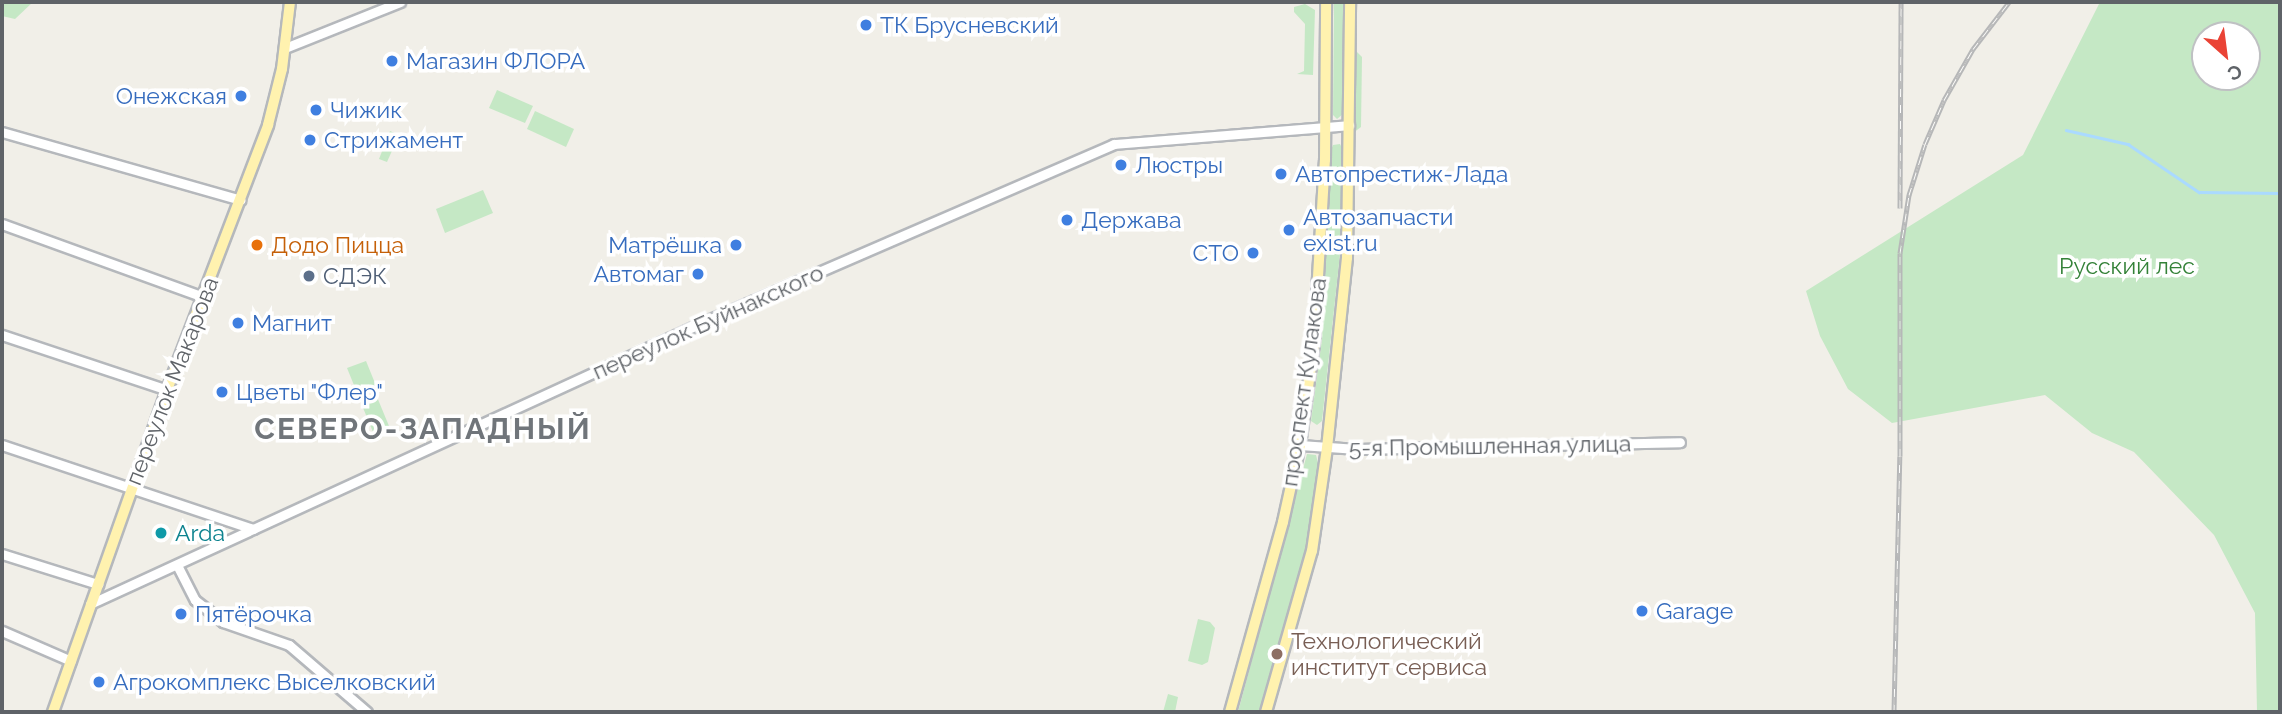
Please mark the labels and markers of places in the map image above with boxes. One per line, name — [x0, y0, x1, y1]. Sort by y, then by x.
place label: ТК Брусневский — [880, 11, 1059, 39]
marker: ТК Брусневский — [858, 17, 874, 33]
place label: Магазин ФЛОРА — [406, 47, 585, 75]
marker: Магазин ФЛОРА — [384, 53, 400, 69]
place label: Онежская — [116, 82, 227, 110]
marker: Онежская — [233, 88, 249, 104]
place label: Чижик — [330, 96, 402, 124]
marker: Чижик — [308, 102, 324, 118]
place label: Стрижамент — [324, 126, 463, 154]
marker: Стрижамент — [302, 132, 318, 148]
place label: Люстры — [1135, 151, 1223, 179]
marker: Люстры — [1113, 157, 1129, 173]
place label: Автопрестиж-Лада — [1295, 160, 1508, 188]
marker: Автопрестиж-Лада — [1273, 166, 1289, 182]
place label: Автозапчасти exist.ru — [1303, 203, 1453, 257]
place label: Держава — [1081, 206, 1181, 234]
marker: Держава — [1059, 212, 1075, 228]
marker: Автозапчасти exist.ru — [1281, 222, 1297, 238]
place label: Додо Пицца — [271, 231, 404, 259]
place label: Матрёшка — [608, 231, 722, 259]
marker: Додо Пицца — [249, 237, 265, 253]
marker: Матрёшка — [728, 237, 744, 253]
place label: СТО — [1193, 239, 1239, 267]
marker: СТО — [1245, 245, 1261, 261]
place label: Автомаг — [594, 260, 684, 288]
place label: СДЭК — [323, 262, 387, 290]
marker: Автомаг — [690, 266, 706, 282]
marker: СДЭК — [301, 268, 317, 284]
place label: Магнит — [252, 309, 332, 337]
marker: Магнит — [230, 315, 246, 331]
place label: Цветы "Флер" — [236, 378, 384, 406]
marker: Цветы "Флер" — [214, 384, 230, 400]
place label: Arda — [175, 519, 225, 547]
marker: Arda — [153, 525, 169, 541]
place label: Garage — [1656, 597, 1733, 625]
place label: Пятёрочка — [195, 600, 312, 628]
marker: Garage — [1634, 603, 1650, 619]
marker: Пятёрочка — [173, 606, 189, 622]
place label: Технологический институт сервиса — [1291, 627, 1487, 681]
marker: Технологический институт сервиса — [1269, 646, 1285, 662]
place label: Агрокомплекс Выселковский — [113, 668, 436, 696]
marker: Агрокомплекс Выселковский — [91, 674, 107, 690]

